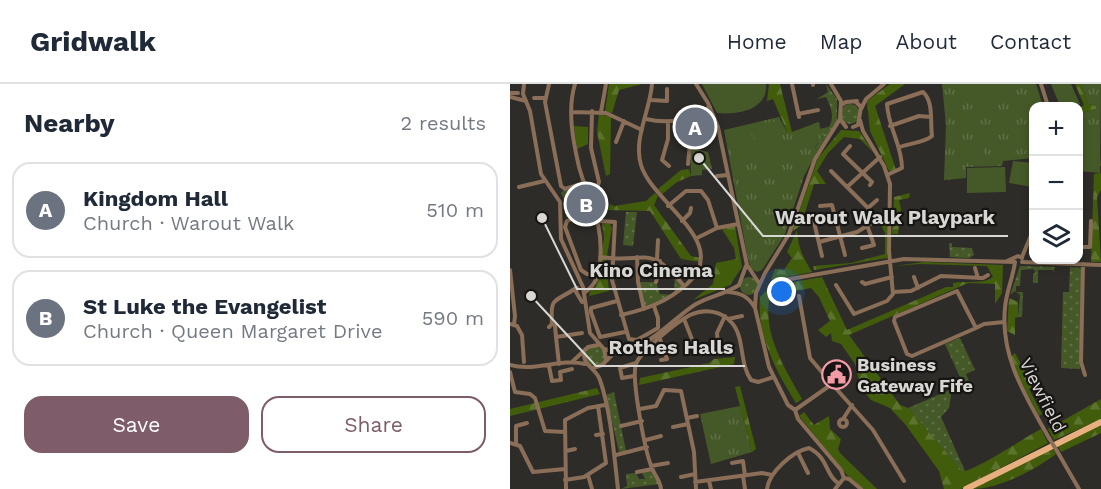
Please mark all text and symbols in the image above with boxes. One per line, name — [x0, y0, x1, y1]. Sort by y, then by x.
text: Gridwalk — [30, 25, 156, 58]
text: Home — [727, 29, 787, 54]
text: Map — [820, 29, 863, 54]
text: About — [896, 29, 957, 54]
text: Contact — [990, 29, 1071, 54]
map controls — [1029, 102, 1083, 264]
button: + — [1029, 102, 1083, 156]
pin: A — [676, 104, 714, 150]
text: Nearby — [24, 108, 115, 138]
text: 2 results — [401, 111, 486, 135]
button: − — [1029, 156, 1083, 210]
pin: B — [566, 182, 606, 226]
text: Kingdom Hall — [83, 186, 228, 211]
text: A — [39, 198, 52, 222]
text: 510 m — [426, 198, 484, 222]
callout: Warout Walk Playpark — [763, 198, 1008, 236]
text: Warout Walk Playpark — [775, 205, 996, 229]
button: layers — [1029, 210, 1083, 264]
text: Church · Warout Walk — [83, 211, 294, 235]
callout: Kino Cinema — [577, 251, 725, 289]
text: Kino Cinema — [589, 258, 713, 282]
your location — [767, 277, 796, 306]
text: St Luke the Evangelist — [83, 294, 326, 319]
text: B — [39, 306, 52, 330]
text: 590 m — [422, 306, 484, 330]
text: Church · Queen Margaret Drive — [83, 319, 383, 343]
callout: Rothes Halls — [596, 328, 745, 366]
text: Rothes Halls — [608, 335, 734, 359]
place label: Business Gateway Fife — [857, 354, 973, 396]
street label: Viewfield — [1015, 354, 1071, 436]
public building icon: Business Gateway Fife — [820, 358, 852, 390]
button: Save — [24, 396, 249, 453]
button: Share — [261, 396, 486, 453]

